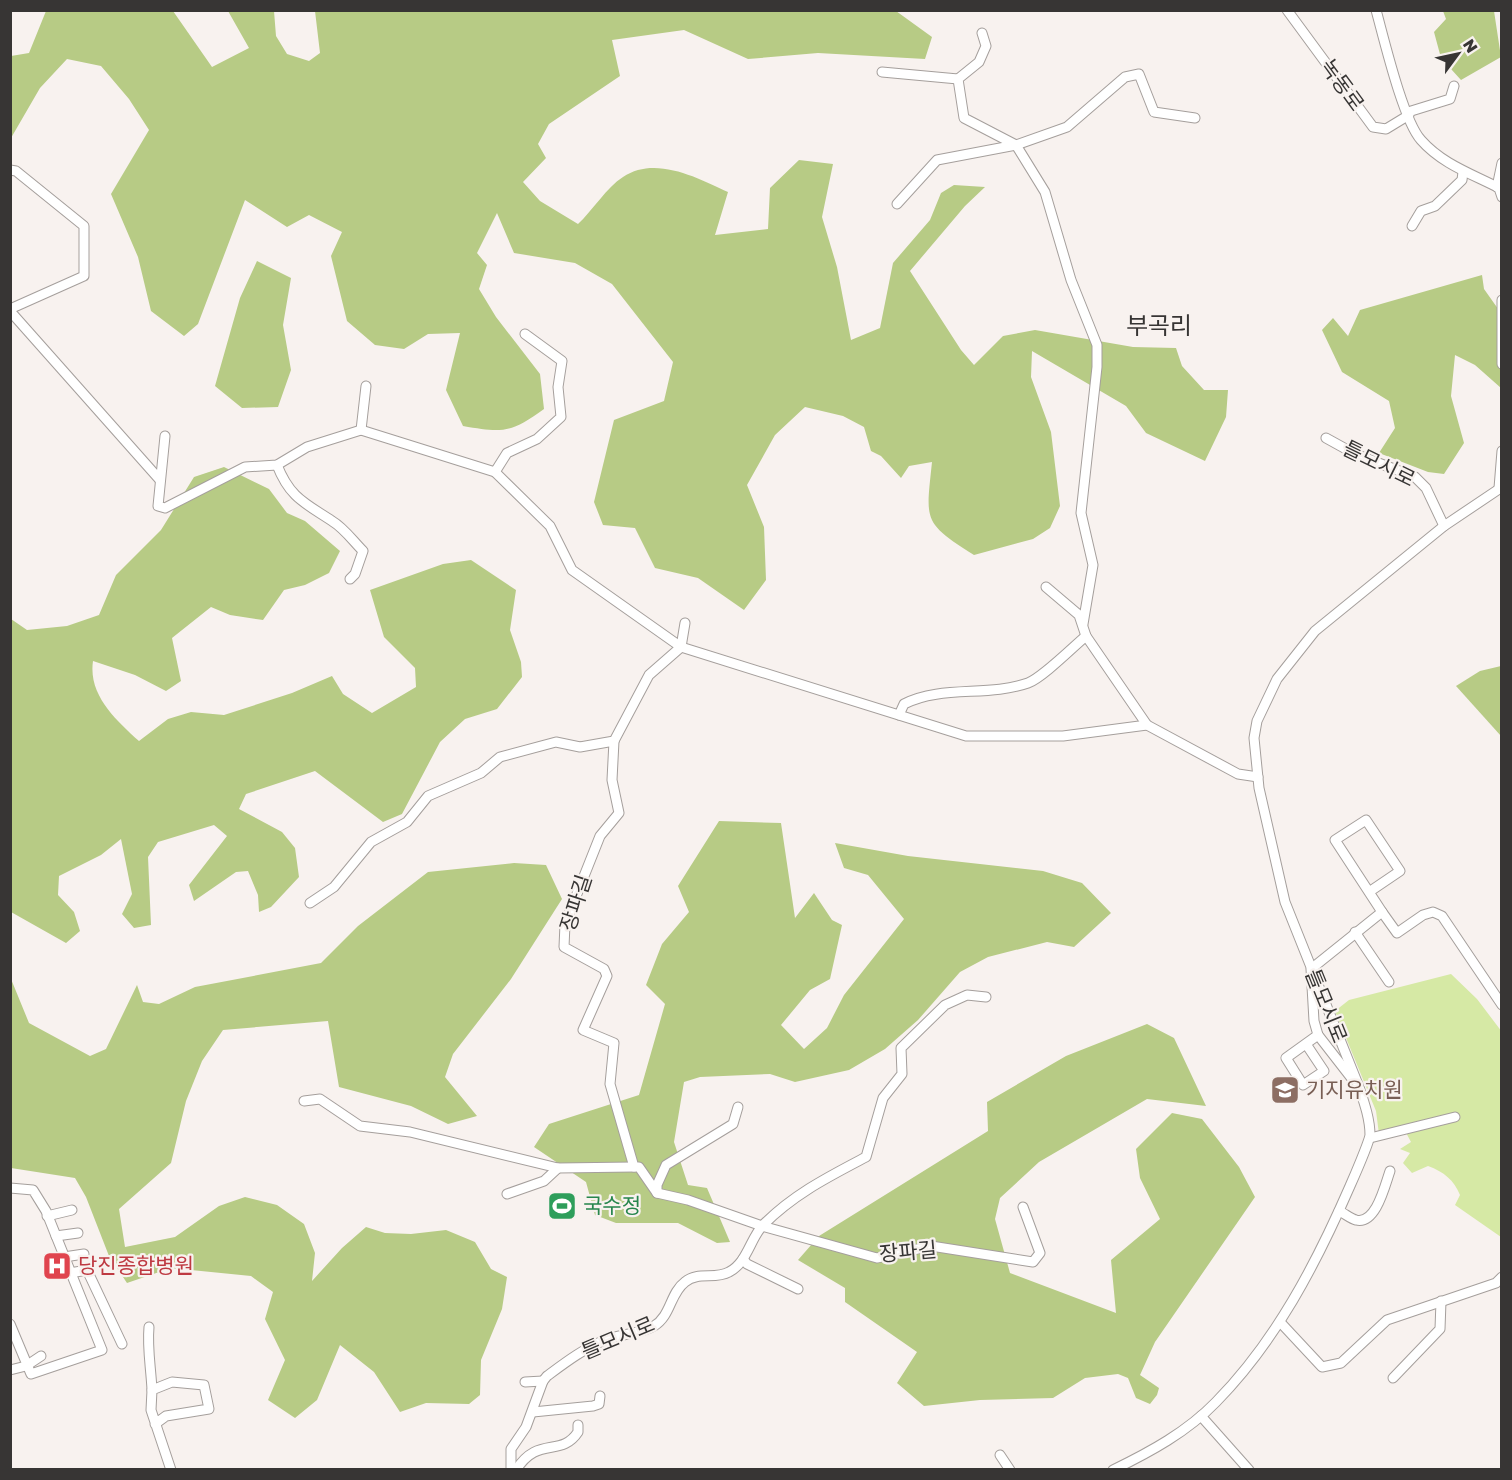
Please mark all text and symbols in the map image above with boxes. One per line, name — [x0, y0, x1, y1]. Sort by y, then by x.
north arrow — [1428, 24, 1488, 84]
text: N — [1459, 35, 1482, 56]
street label: 녹동로 — [1315, 53, 1370, 116]
district label: 부곡리 — [1126, 310, 1192, 339]
street label: 틀모시로 — [1339, 434, 1420, 492]
street label: 장파길 — [554, 871, 596, 934]
street label: 틀모시로 — [1300, 965, 1353, 1046]
school or university icon: 기지유치원 — [1269, 1074, 1301, 1106]
place label: 기지유치원 — [1306, 1076, 1403, 1102]
sports icon: 국수정 — [546, 1190, 578, 1222]
place label: 국수정 — [583, 1192, 641, 1218]
street label: 장파길 — [878, 1236, 938, 1266]
hospital icon: 당진종합병원 — [41, 1250, 73, 1282]
place label: 당진종합병원 — [78, 1252, 194, 1278]
street label: 틀모시로 — [577, 1310, 658, 1364]

